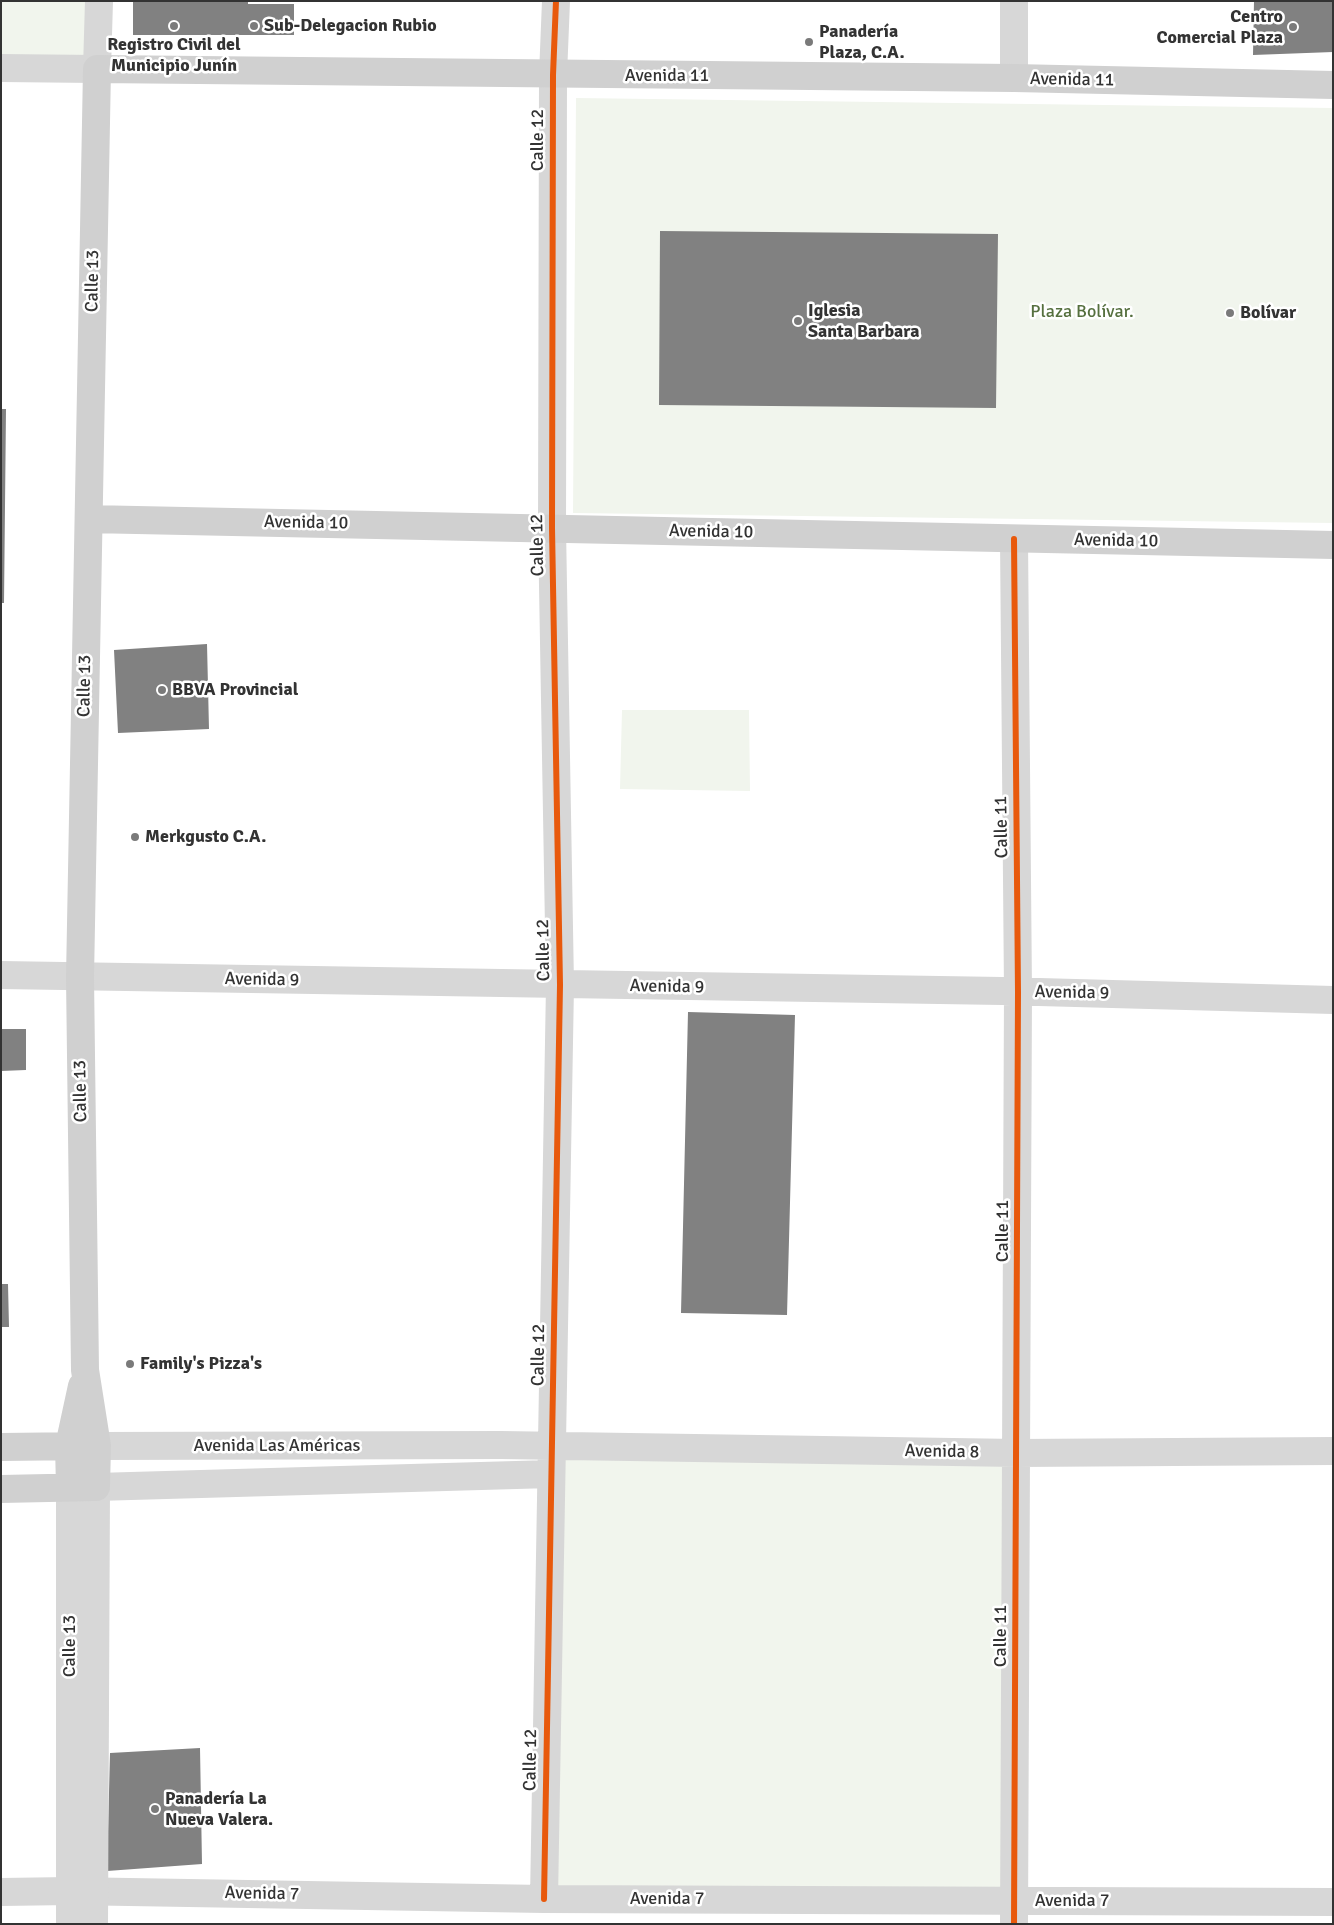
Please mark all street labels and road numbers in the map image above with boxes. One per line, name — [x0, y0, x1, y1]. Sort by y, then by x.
street label: Avenida 11 — [625, 65, 709, 87]
street label: Avenida 11 — [1030, 68, 1114, 92]
street label: Calle 12 — [527, 109, 549, 171]
street label: Calle 13 — [82, 250, 104, 312]
street label: Avenida 10 — [264, 511, 348, 535]
street label: Calle 12 — [527, 514, 549, 576]
street label: Avenida 10 — [669, 520, 753, 544]
street label: Avenida 10 — [1074, 529, 1158, 553]
street label: Calle 13 — [74, 655, 96, 717]
street label: Calle 11 — [991, 796, 1013, 858]
street label: Calle 12 — [533, 919, 555, 981]
street label: Avenida 9 — [224, 969, 300, 991]
street label: Avenida 9 — [629, 976, 705, 998]
street label: Avenida 9 — [1034, 982, 1110, 1004]
street label: Calle 13 — [70, 1060, 92, 1122]
street label: Calle 11 — [992, 1200, 1014, 1262]
street label: Calle 12 — [528, 1324, 550, 1386]
street label: Avenida Las Américas — [194, 1435, 360, 1457]
street label: Avenida 8 — [904, 1441, 980, 1463]
street label: Calle 11 — [990, 1605, 1012, 1667]
street label: Calle 13 — [59, 1615, 81, 1677]
street label: Calle 12 — [520, 1729, 542, 1791]
street label: Avenida 7 — [224, 1883, 300, 1905]
street label: Avenida 7 — [630, 1888, 704, 1910]
street label: Avenida 7 — [1035, 1890, 1109, 1912]

